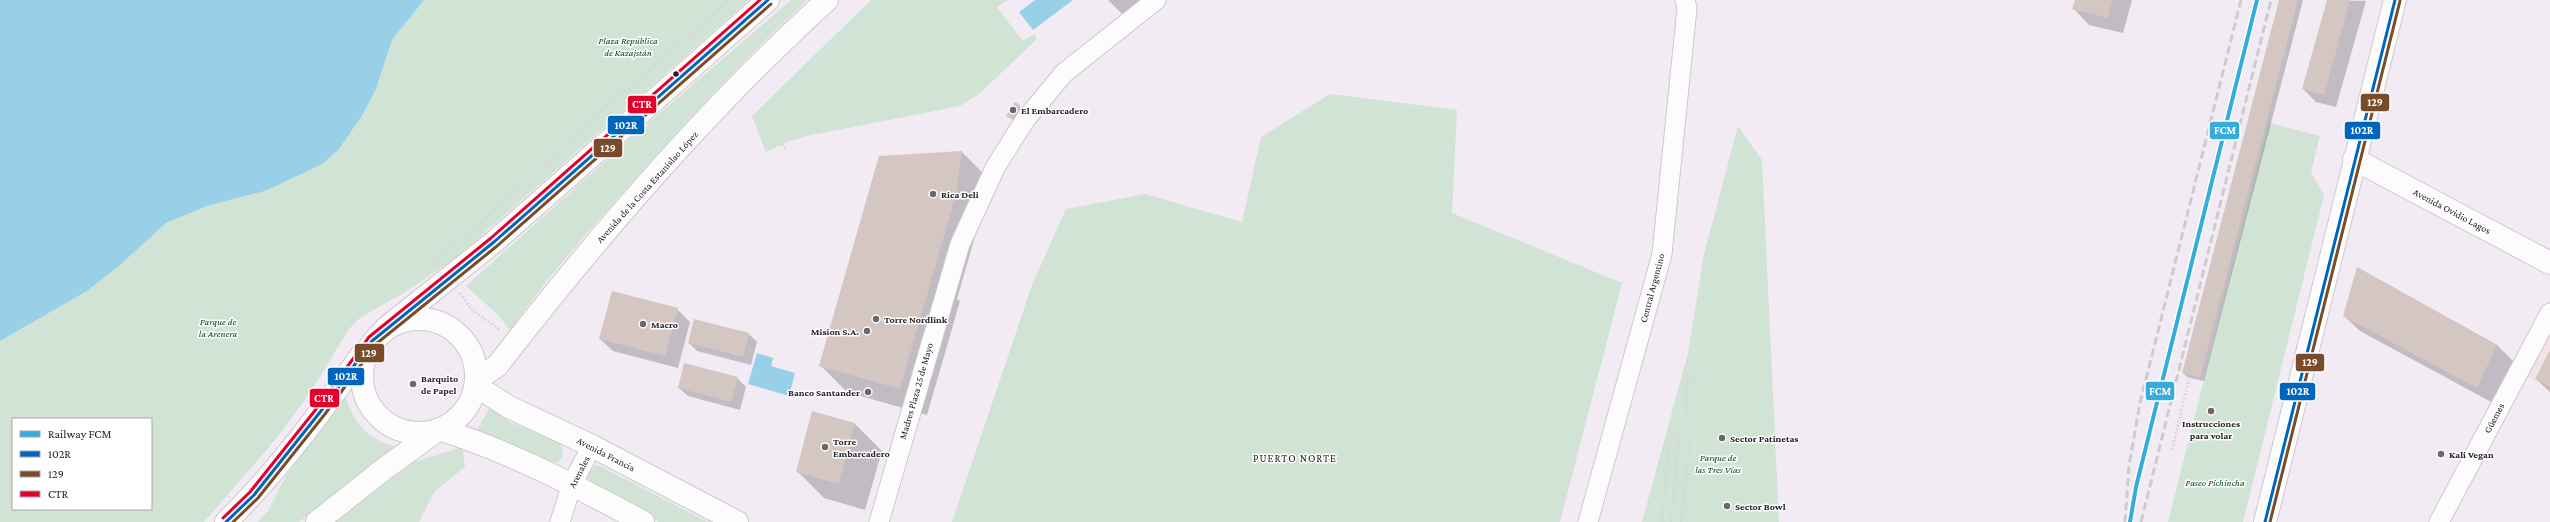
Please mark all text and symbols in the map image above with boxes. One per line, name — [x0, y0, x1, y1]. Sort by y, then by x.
park label: Plaza República de Kazajstán — [598, 35, 658, 59]
unlabelled marker — [671, 69, 681, 79]
line badge: 129 — [2360, 93, 2390, 112]
line badge: CTR — [627, 95, 657, 114]
text: 129 — [2367, 96, 2383, 108]
text: CTR — [632, 98, 652, 110]
marker: El Embarcadero — [1008, 105, 1018, 115]
place label: El Embarcadero — [1021, 105, 1088, 116]
line badge: 102R — [607, 115, 645, 135]
text: 102R — [615, 119, 638, 131]
line badge: FCM — [2209, 121, 2240, 140]
line badge: 102R — [2344, 121, 2381, 140]
text: FCM — [2214, 124, 2236, 136]
text: 102R — [2351, 124, 2374, 136]
street label: Avenida de la Costa Estanislao López — [594, 129, 700, 245]
line badge: 129 — [593, 138, 623, 158]
text: 129 — [600, 142, 616, 154]
street label: Avenida Ovidio Lagos — [2411, 186, 2493, 236]
marker: Rica Deli — [928, 189, 938, 199]
place label: Rica Deli — [941, 189, 979, 200]
street label: Central Argentino — [1637, 252, 1667, 324]
marker: Torre Nordlink — [871, 314, 881, 324]
place label: Torre Nordlink — [884, 314, 948, 325]
park label: Parque de la Arenera — [199, 316, 238, 339]
marker: Macro — [638, 319, 648, 329]
place label: Macro — [651, 319, 678, 330]
place label: Mision S.A. — [811, 326, 859, 337]
marker: Mision S.A. — [862, 326, 872, 336]
street label: Madres Plaza 25 de Mayo — [897, 341, 935, 441]
line badge: 129 — [354, 343, 385, 363]
text: 129 — [361, 347, 377, 359]
line badge: 129 — [2295, 353, 2325, 372]
text: 129 — [2302, 356, 2318, 368]
line badge: 102R — [327, 367, 365, 386]
text: 102R — [335, 370, 358, 382]
place label: Barquito de Papel — [421, 373, 458, 396]
marker: Barquito de Papel — [408, 379, 418, 389]
line badge: FCM — [2145, 381, 2175, 401]
line badge: 102R — [2279, 382, 2316, 401]
text: FCM — [2149, 385, 2171, 397]
text: 102R — [2287, 385, 2310, 397]
place label: Banco Santander — [788, 387, 860, 398]
marker: Banco Santander — [863, 387, 873, 397]
line badge: CTR — [309, 388, 340, 408]
text: CTR — [314, 392, 334, 404]
street label: Güemes — [2482, 401, 2506, 435]
marker: Instrucciones para volar — [2206, 406, 2216, 416]
legend — [12, 418, 152, 510]
place label: Instrucciones para volar — [2182, 418, 2240, 441]
text: Railway FCM — [48, 427, 111, 441]
marker: Sector Patinetas — [1717, 433, 1727, 443]
place label: Sector Patinetas — [1730, 433, 1798, 444]
street label: Avenida Francia — [575, 435, 637, 474]
place label: Torre Embarcadero — [833, 436, 890, 459]
marker: Torre Embarcadero — [820, 442, 830, 452]
text: 102R — [48, 447, 71, 461]
marker: Kali Vegan — [2436, 449, 2446, 459]
place label: Kali Vegan — [2449, 449, 2494, 460]
district label: PUERTO NORTE — [1253, 452, 1337, 464]
park label: Parque de las Tres Vías — [1695, 452, 1742, 475]
street label: Arenales — [566, 454, 592, 490]
text: 129 — [48, 467, 64, 481]
park label: Paseo Pichincha — [2185, 477, 2245, 488]
text: CTR — [48, 487, 69, 501]
marker: Sector Bowl — [1722, 501, 1732, 511]
place label: Sector Bowl — [1735, 501, 1786, 512]

